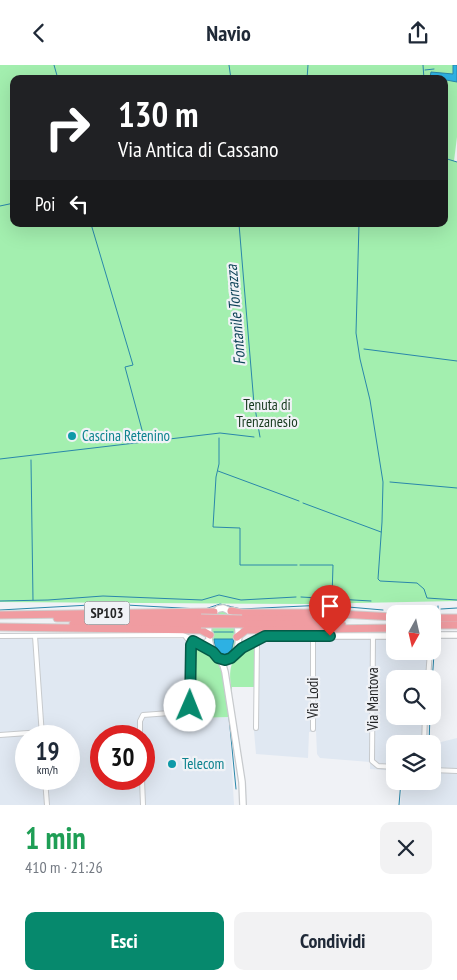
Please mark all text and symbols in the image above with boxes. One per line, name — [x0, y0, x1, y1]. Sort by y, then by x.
icon: back — [25, 19, 53, 47]
text: Navio — [206, 19, 251, 47]
icon: share — [404, 19, 432, 47]
text: 130 m — [118, 91, 199, 137]
icon: right — [35, 95, 100, 160]
text: Via Antica di Cassano — [118, 135, 278, 163]
icon: left — [65, 190, 93, 218]
text: Poi — [35, 192, 55, 216]
water label: Fontanile Torrazza — [221, 262, 249, 366]
park label: Tenuta di Trenzanesio — [236, 395, 298, 431]
place label: Cascina Retenino — [82, 426, 170, 445]
marker: Cascina Retenino — [66, 430, 78, 442]
pin — [309, 585, 351, 636]
icon: arrive — [316, 592, 344, 620]
road number: SP103 — [84, 601, 130, 625]
north arrow — [386, 605, 441, 660]
map controls — [386, 605, 441, 790]
street label: Via Mantova — [363, 667, 382, 732]
button: search — [386, 670, 441, 725]
street label: Via Lodi — [303, 677, 322, 720]
position arrow — [163, 679, 215, 731]
speed limit sign: 30 — [90, 725, 155, 790]
text: 19 — [36, 735, 59, 767]
button: layers — [386, 735, 441, 790]
place label: Telecom — [182, 754, 224, 773]
marker: Telecom — [166, 758, 178, 770]
text: km/h — [37, 762, 58, 777]
text: 1 min — [25, 818, 86, 857]
button: close — [380, 822, 432, 874]
text: 410 m · 21:26 — [25, 857, 103, 877]
button: Esci — [25, 912, 224, 970]
button: Condividi — [234, 912, 432, 970]

